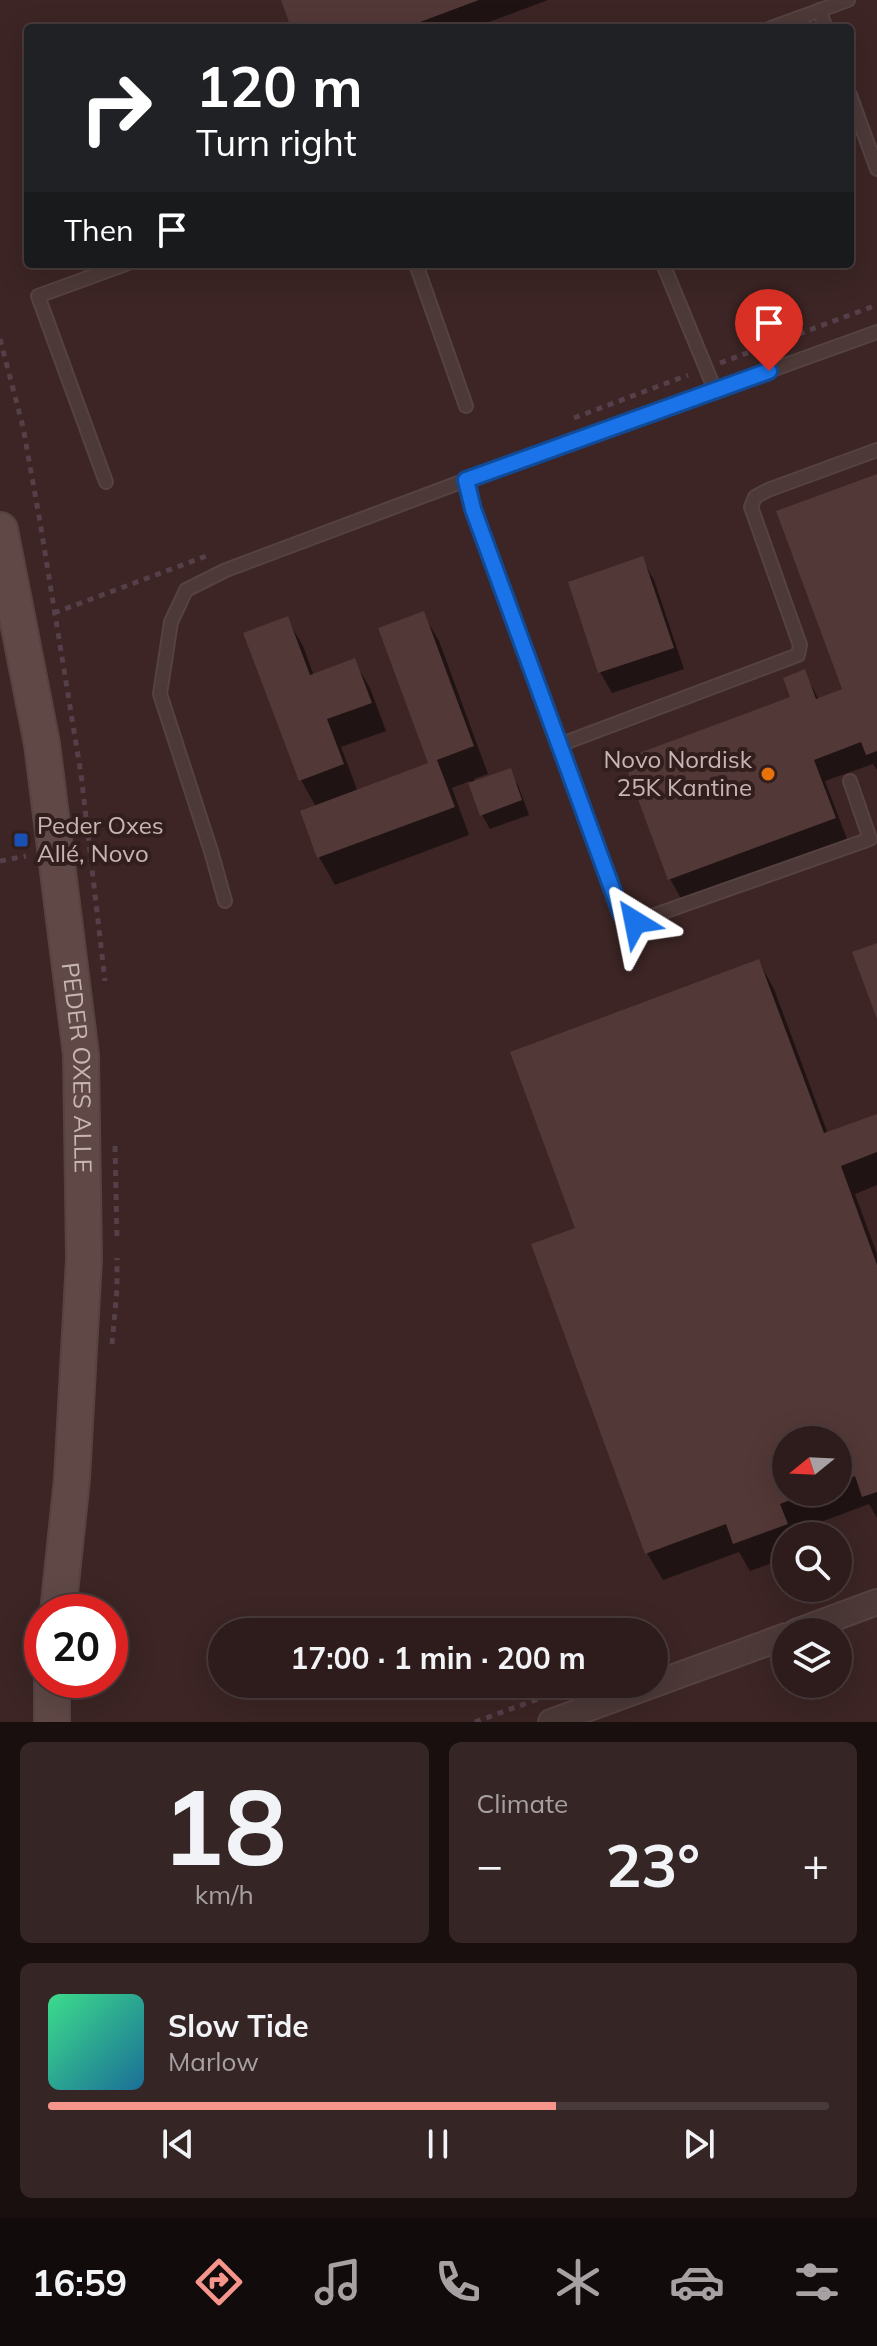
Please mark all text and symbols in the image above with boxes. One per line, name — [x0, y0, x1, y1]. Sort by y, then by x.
text: 120 m — [196, 51, 363, 121]
icon: right — [64, 56, 168, 160]
text: Turn right — [196, 120, 357, 165]
icon: arrive — [150, 208, 194, 252]
text: Then — [64, 211, 134, 249]
pin — [735, 289, 803, 371]
icon: arrive — [747, 301, 791, 345]
place label: Novo Nordisk 25K Kantine — [603, 744, 753, 802]
marker: Novo Nordisk 25K Kantine — [759, 765, 777, 783]
place label: Peder Oxes Allé, Novo — [37, 810, 164, 868]
marker: Peder Oxes Allé, Novo — [12, 831, 30, 849]
position arrow — [593, 880, 677, 964]
street label: PEDER OXES ALLE — [56, 961, 99, 1173]
north arrow — [772, 1426, 852, 1506]
map controls — [772, 1426, 852, 1698]
button: search — [772, 1522, 852, 1602]
speed limit sign: 20 — [24, 1594, 128, 1698]
button: layers — [772, 1618, 852, 1698]
text: 17:00 · 1 min · 200 m — [290, 1639, 586, 1677]
text: 18 — [162, 1760, 287, 1891]
text: Climate — [477, 1787, 568, 1820]
text: 23° — [605, 1827, 700, 1902]
text: − — [477, 1837, 503, 1892]
text: + — [803, 1837, 829, 1892]
text: km/h — [195, 1878, 254, 1911]
text: Slow Tide — [168, 2007, 309, 2045]
text: Marlow — [168, 2045, 259, 2078]
icon: previous — [156, 2122, 200, 2166]
icon: pause — [416, 2122, 460, 2166]
icon: next — [677, 2122, 721, 2166]
icon: directions — [191, 2254, 247, 2310]
icon: music — [310, 2254, 366, 2310]
icon: phone — [430, 2254, 486, 2310]
icon: climate — [550, 2254, 606, 2310]
icon: car — [669, 2254, 725, 2310]
icon: filters — [789, 2254, 845, 2310]
text: 16:59 — [32, 2260, 127, 2305]

